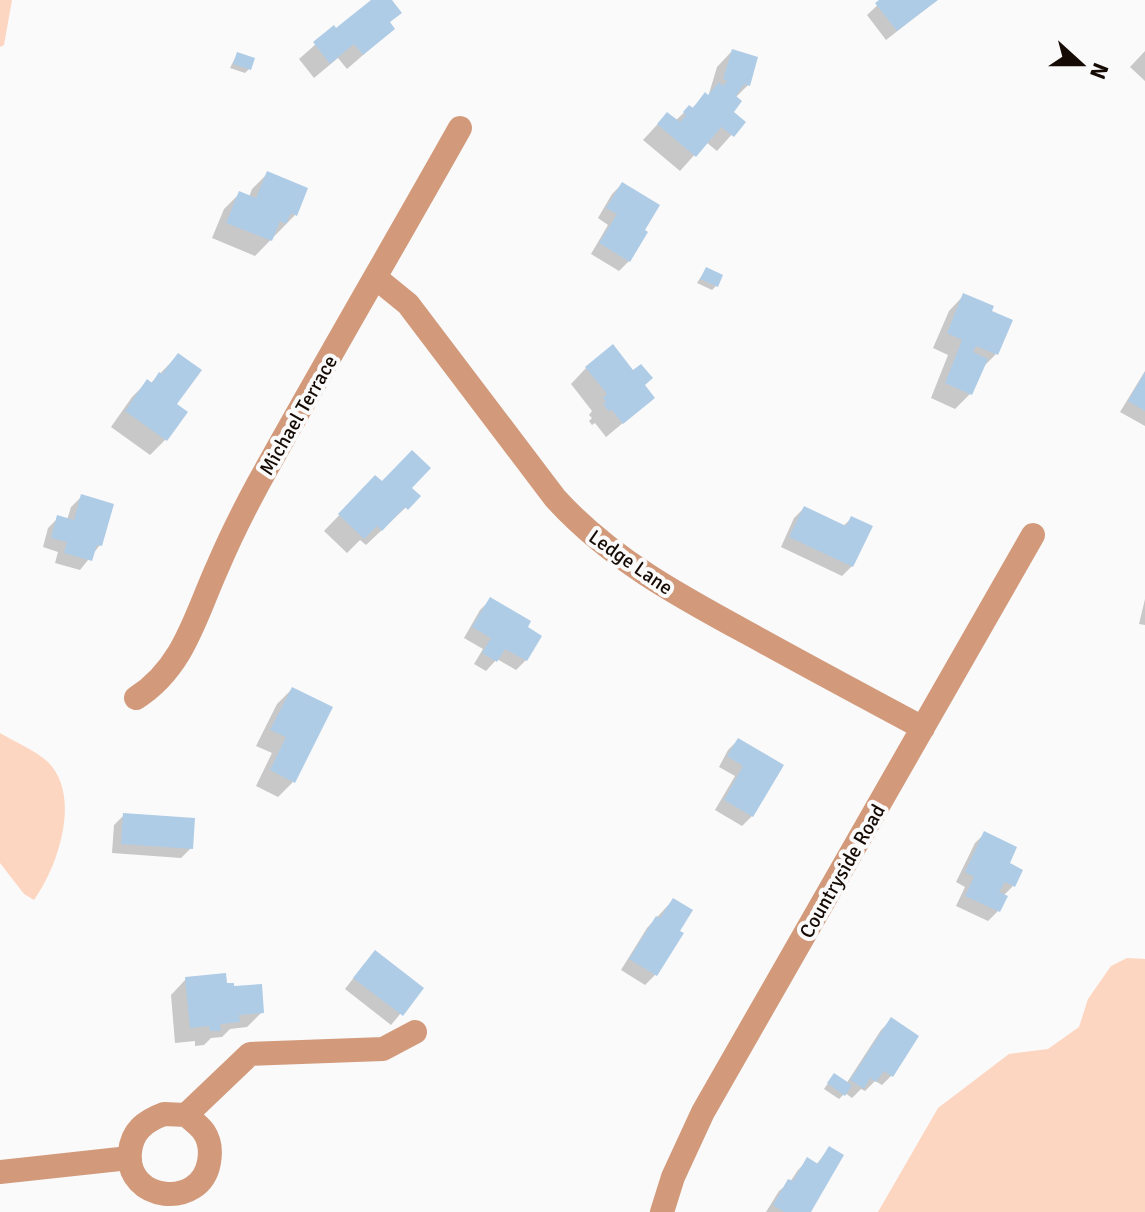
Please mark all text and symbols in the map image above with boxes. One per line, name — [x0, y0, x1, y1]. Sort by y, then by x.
north arrow — [1041, 24, 1121, 104]
text: N — [1084, 59, 1115, 83]
street label: Michael Terrace — [254, 351, 343, 480]
street label: Ledge Lane — [584, 524, 678, 600]
street label: Countryside Road — [794, 800, 891, 943]

